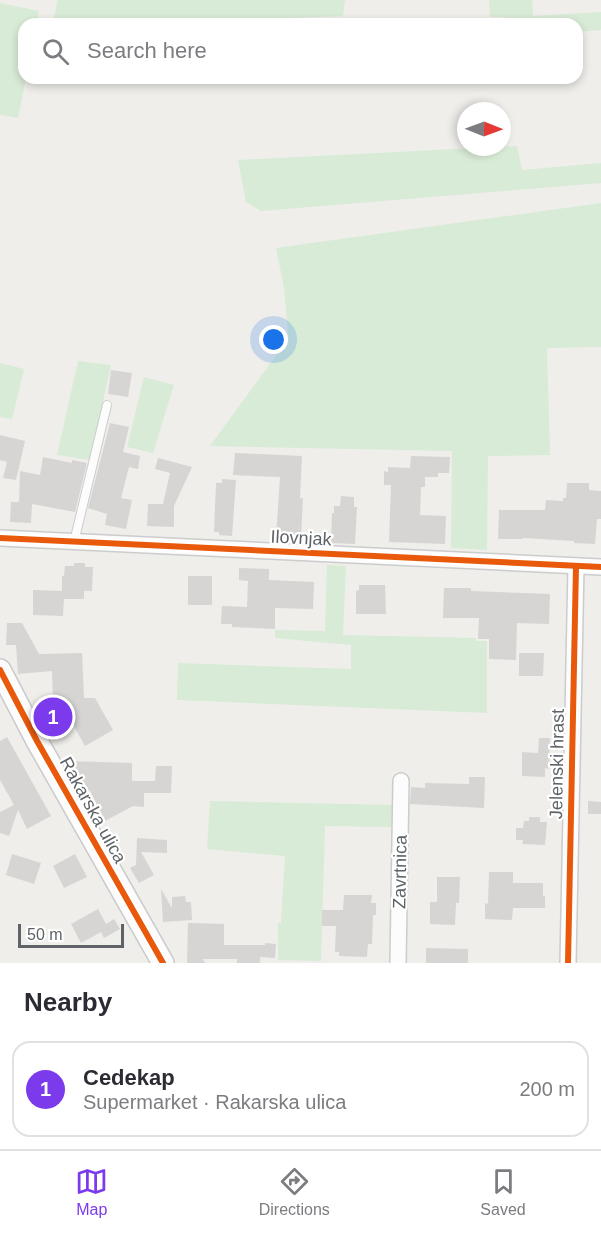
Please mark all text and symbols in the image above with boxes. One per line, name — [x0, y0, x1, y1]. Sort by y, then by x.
search box — [18, 18, 583, 84]
icon: search — [39, 35, 72, 68]
text: Search here — [87, 38, 207, 63]
north arrow — [457, 102, 511, 156]
your location — [259, 325, 288, 354]
street label: Ilovnjak — [270, 526, 333, 550]
pin: 1 — [34, 694, 72, 740]
street label: Jelenski hrast — [546, 709, 568, 819]
street label: Rakarska ulica — [56, 754, 131, 867]
street label: Zavrtnica — [389, 834, 411, 909]
scale bar — [18, 921, 124, 948]
text: 50 m — [27, 926, 63, 943]
text: Nearby — [24, 987, 112, 1017]
text: Cedekap — [83, 1065, 175, 1090]
text: 1 — [40, 1078, 51, 1100]
text: 200 m — [519, 1078, 575, 1100]
text: Supermarket · Rakarska ulica — [83, 1091, 346, 1113]
tab: Map — [75, 1165, 108, 1219]
tab: Directions — [259, 1165, 330, 1219]
tab: Saved — [480, 1165, 526, 1219]

